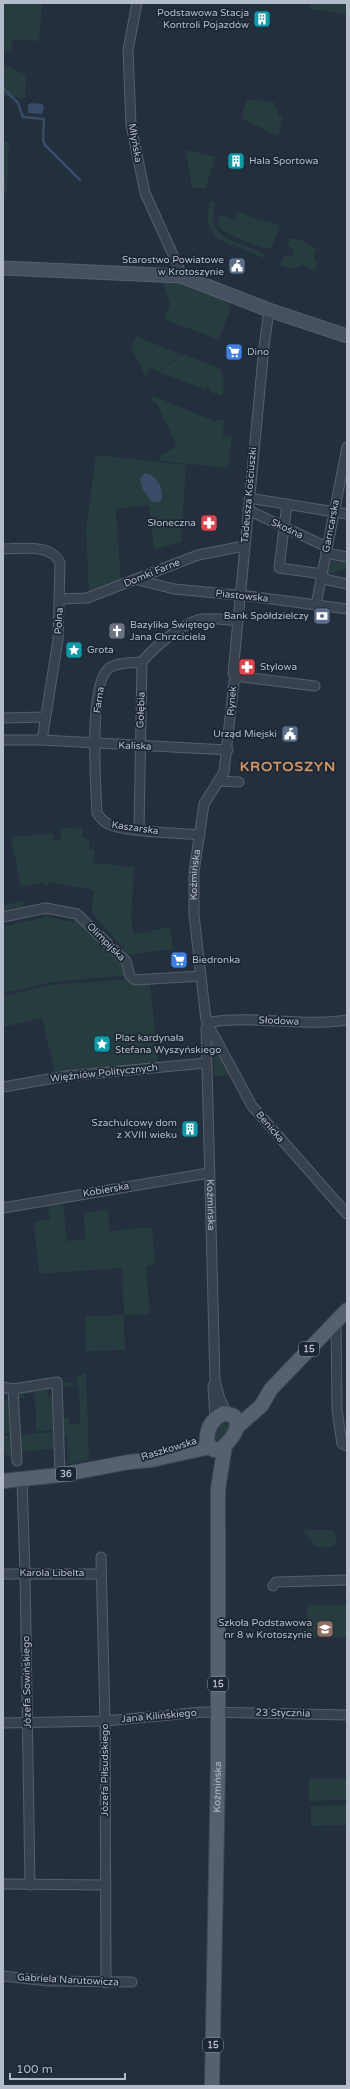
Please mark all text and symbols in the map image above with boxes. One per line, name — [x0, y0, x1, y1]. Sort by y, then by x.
place label: Podstawowa Stacja Kontroli Pojazdów — [157, 7, 249, 31]
building icon: Podstawowa Stacja Kontroli Pojazdów — [252, 9, 272, 29]
street label: Młyńska — [126, 123, 144, 163]
building icon: Hala Sportowa — [226, 151, 246, 171]
place label: Hala Sportowa — [249, 155, 318, 167]
place label: Starostwo Powiatowe w Krotoszynie — [122, 254, 224, 278]
public building icon: Starostwo Powiatowe w Krotoszynie — [227, 256, 247, 276]
supermarket icon: Dino — [224, 342, 244, 362]
place label: Dino — [247, 346, 269, 358]
street label: Tadeusza Kościuszki — [239, 447, 259, 543]
street label: Garncarska — [320, 499, 342, 553]
pharmacy icon: Słoneczna — [199, 513, 219, 533]
street label: Skośna — [269, 516, 305, 542]
place label: Słoneczna — [147, 517, 196, 529]
street label: Domki Farne — [122, 556, 182, 590]
street label: Piastowska — [215, 587, 269, 605]
bank icon: Bank Spółdzielczy — [312, 606, 332, 626]
street label: Polna — [52, 607, 66, 635]
place label: Bank Spółdzielczy — [224, 610, 310, 622]
place label: Bazylika Świętego Jana Chrzciciela — [130, 619, 215, 643]
church icon: Bazylika Świętego Jana Chrzciciela — [107, 621, 127, 641]
place icon: Grota — [64, 640, 84, 660]
place label: Grota — [87, 644, 114, 656]
pharmacy icon: Stylowa — [237, 657, 257, 677]
place label: Stylowa — [260, 661, 297, 673]
street label: Rynek — [225, 685, 239, 716]
street label: Farna — [91, 686, 107, 714]
street label: Gołębia — [134, 692, 148, 728]
public building icon: Urząd Miejski — [280, 724, 300, 744]
place label: Urząd Miejski — [213, 728, 277, 740]
street label: Kaliska — [118, 739, 152, 753]
district label: KROTOSZYN — [240, 758, 336, 775]
street label: Kaszarska — [111, 819, 159, 837]
street label: Koźmińska — [188, 848, 203, 900]
street label: Olimpijska — [84, 920, 128, 964]
supermarket icon: Biedronka — [169, 950, 189, 970]
place label: Biedronka — [192, 954, 240, 966]
street label: Słodowa — [258, 1014, 300, 1028]
place label: Plac kardynała Stefana Wyszyńskiego — [115, 1032, 221, 1056]
place icon: Plac kardynała Stefana Wyszyńskiego — [92, 1034, 112, 1054]
street label: Więźniów Politycznych — [50, 1061, 158, 1085]
street label: Benicka — [253, 1109, 287, 1145]
place label: Szachulcowy dom z XVIII wieku — [92, 1117, 177, 1141]
building icon: Szachulcowy dom z XVIII wieku — [180, 1119, 200, 1139]
street label: Koźmińska — [204, 1179, 217, 1231]
street label: Kobierska — [82, 1180, 130, 1200]
road number: 15 — [299, 1342, 319, 1356]
street label: Raszkowska — [140, 1435, 198, 1463]
road number: 36 — [56, 1467, 76, 1481]
street label: Karola Libelta — [20, 1567, 84, 1579]
place label: Szkoła Podstawowa nr 8 w Krotoszynie — [218, 1617, 312, 1641]
school or university icon: Szkoła Podstawowa nr 8 w Krotoszynie — [315, 1619, 335, 1639]
street label: Józefa Sowińskiego — [20, 1636, 34, 1728]
road number: 15 — [208, 1677, 228, 1691]
street label: Jana Kilińskiego — [121, 1707, 197, 1725]
street label: 23 Stycznia — [256, 1707, 310, 1719]
street label: Józefa Piłsudskiego — [99, 1724, 111, 1816]
street label: Koźmińska — [211, 1761, 224, 1813]
street label: Gabriela Narutowicza — [17, 1971, 119, 1989]
road number: 15 — [203, 2038, 223, 2052]
scale bar — [10, 2055, 125, 2081]
text: 100 m — [16, 2062, 53, 2076]

